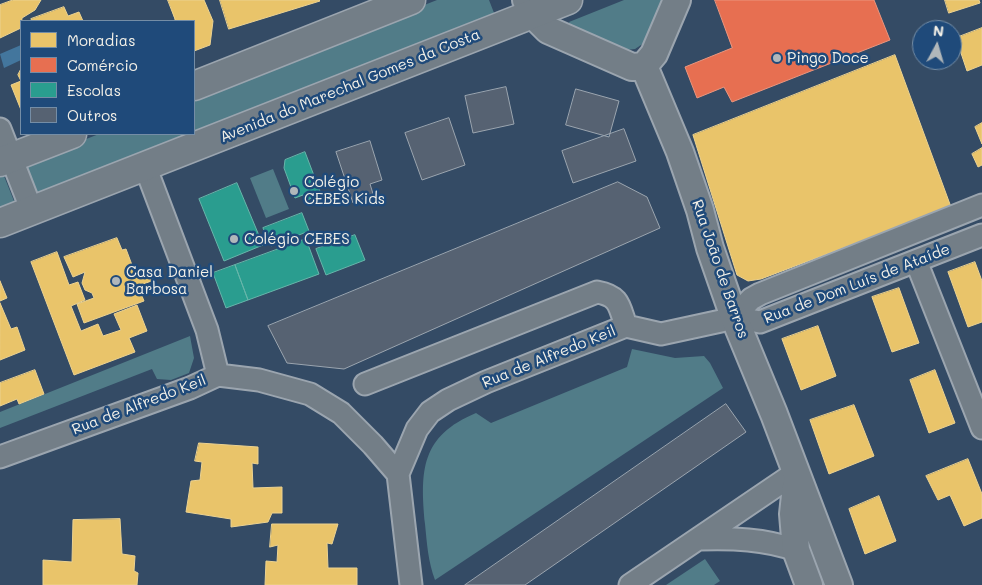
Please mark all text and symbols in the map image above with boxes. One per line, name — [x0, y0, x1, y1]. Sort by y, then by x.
legend — [20, 20, 195, 135]
north arrow — [912, 20, 962, 70]
text: N — [932, 21, 945, 41]
street label: Avenida do Marechal Gomes da Costa — [217, 25, 483, 147]
text: Moradias — [67, 30, 135, 50]
place label: Pingo Doce — [787, 49, 869, 67]
marker: Pingo Doce — [771, 52, 783, 64]
text: Comércio — [67, 55, 138, 75]
text: Escolas — [67, 80, 121, 100]
text: Outros — [67, 105, 117, 125]
place label: Colégio CEBES Kids — [304, 173, 385, 208]
marker: Colégio CEBES Kids — [288, 185, 300, 197]
street label: Rua João de Barros — [688, 197, 752, 341]
place label: Colégio CEBES — [244, 230, 350, 248]
marker: Colégio CEBES — [228, 233, 240, 245]
street label: Rua de Dom Luís de Ataíde — [761, 240, 953, 328]
place label: Casa Daniel Barbosa — [126, 263, 213, 298]
marker: Casa Daniel Barbosa — [110, 275, 122, 287]
street label: Rua de Alfredo Keil — [480, 322, 618, 392]
street label: Rua de Alfredo Keil — [69, 371, 209, 439]

